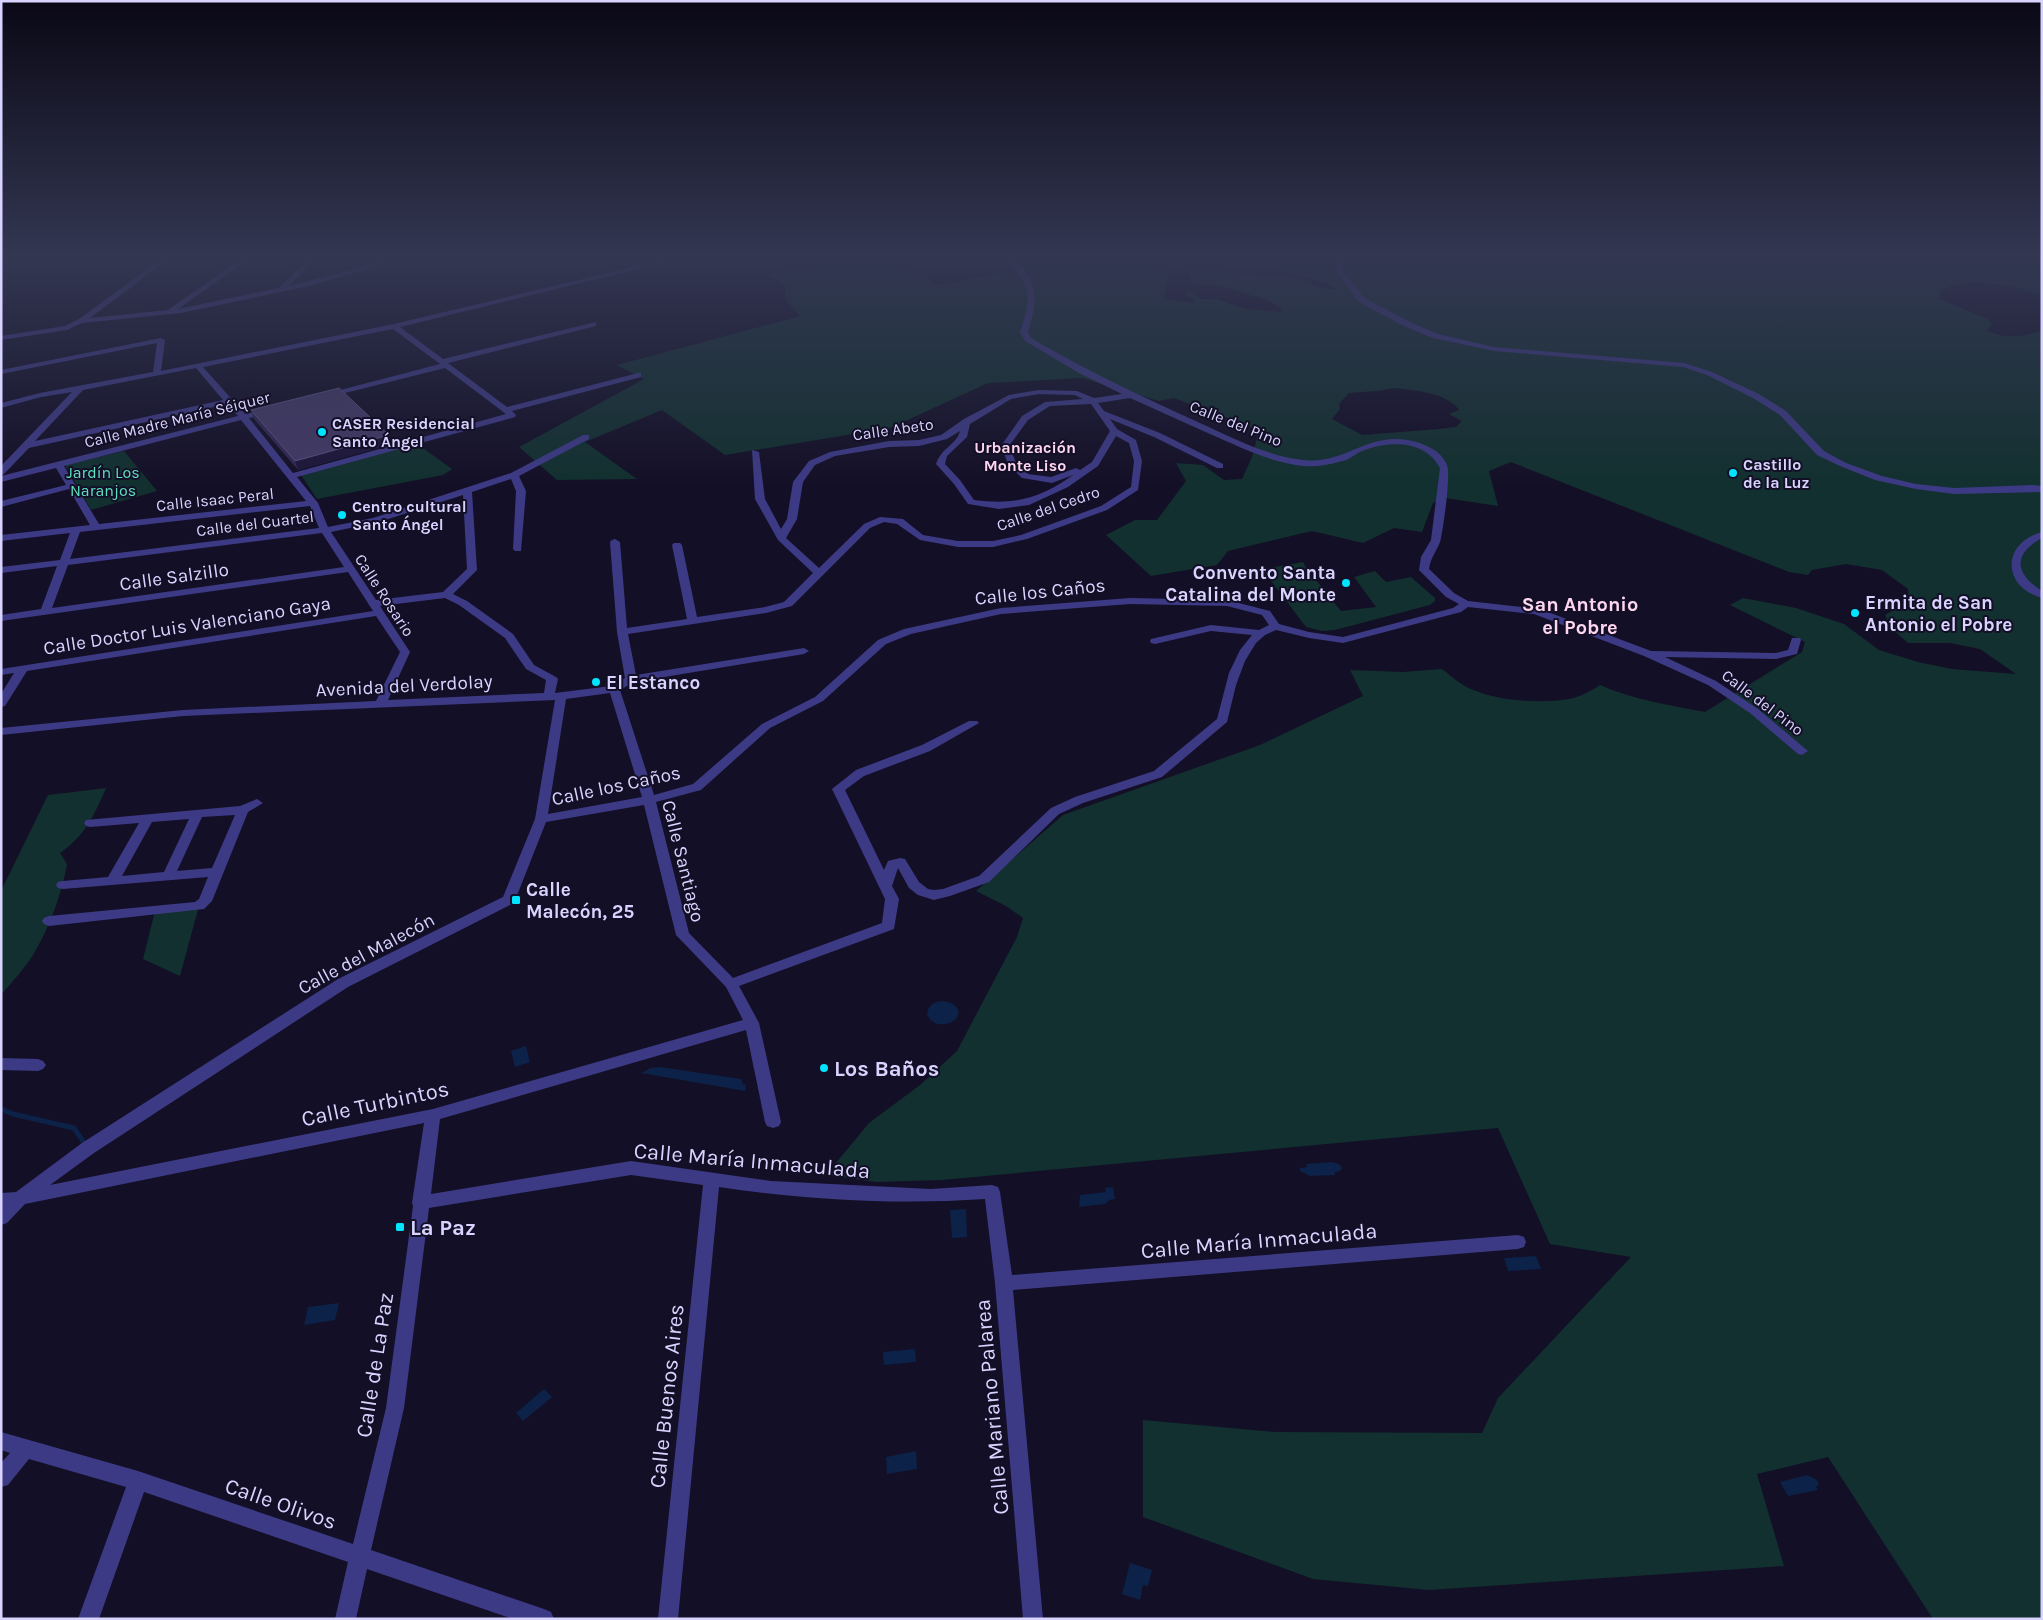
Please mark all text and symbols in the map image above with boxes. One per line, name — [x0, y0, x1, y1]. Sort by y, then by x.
street label: Calle Madre María Séiquer — [82, 387, 272, 452]
street label: Calle del Pino — [1187, 396, 1285, 451]
place label: CASER Residencial Santo Ángel — [332, 414, 475, 451]
street label: Calle Abeto — [852, 414, 935, 445]
marker: CASER Residencial Santo Ángel — [316, 426, 328, 438]
district label: Urbanización Monte Liso — [974, 438, 1076, 475]
place label: Castillo de la Luz — [1743, 455, 1810, 492]
park label: Jardín Los Naranjos — [66, 463, 140, 500]
marker: Castillo de la Luz — [1727, 467, 1739, 479]
street label: Calle del Cedro — [994, 482, 1102, 535]
street label: Calle Isaac Peral — [155, 484, 275, 515]
place label: Centro cultural Santo Ángel — [352, 497, 467, 534]
street label: Calle del Cuartel — [195, 507, 315, 540]
marker: Centro cultural Santo Ángel — [336, 509, 348, 521]
street label: Calle Rosario — [351, 550, 418, 640]
street label: Calle Salzillo — [118, 558, 230, 596]
place label: Convento Santa Catalina del Monte — [1165, 562, 1336, 606]
street label: Calle los Caños — [974, 574, 1106, 610]
marker: Convento Santa Catalina del Monte — [1340, 577, 1352, 589]
street label: Calle Doctor Luis Valenciano Gaya — [42, 592, 332, 660]
place label: Ermita de San Antonio el Pobre — [1865, 592, 2012, 636]
district label: San Antonio el Pobre — [1522, 593, 1638, 639]
marker: Ermita de San Antonio el Pobre — [1849, 607, 1861, 619]
street label: Calle del Pino — [1718, 665, 1807, 739]
street label: Avenida del Verdolay — [315, 670, 493, 702]
place label: El Estanco — [606, 672, 700, 694]
marker: El Estanco — [590, 676, 602, 688]
street label: Calle los Caños — [550, 762, 683, 810]
street label: Calle Santiago — [657, 798, 709, 924]
place label: Calle Malecón, 25 — [526, 879, 634, 923]
marker: Calle Malecón, 25 — [510, 894, 522, 906]
street label: Calle del Malecón — [295, 909, 438, 999]
place label: Los Baños — [834, 1056, 939, 1082]
marker: Los Baños — [818, 1062, 830, 1074]
street label: Calle Turbintos — [299, 1076, 451, 1132]
street label: Calle María Inmaculada — [633, 1138, 871, 1184]
place label: La Paz — [410, 1215, 476, 1241]
street label: Calle María Inmaculada — [1140, 1218, 1378, 1264]
marker: La Paz — [394, 1221, 406, 1233]
street label: Calle de La Paz — [351, 1291, 399, 1439]
street label: Calle Mariano Palarea — [970, 1298, 1014, 1516]
street label: Calle Buenos Aires — [644, 1303, 690, 1489]
street label: Calle Olivos — [222, 1473, 340, 1535]

